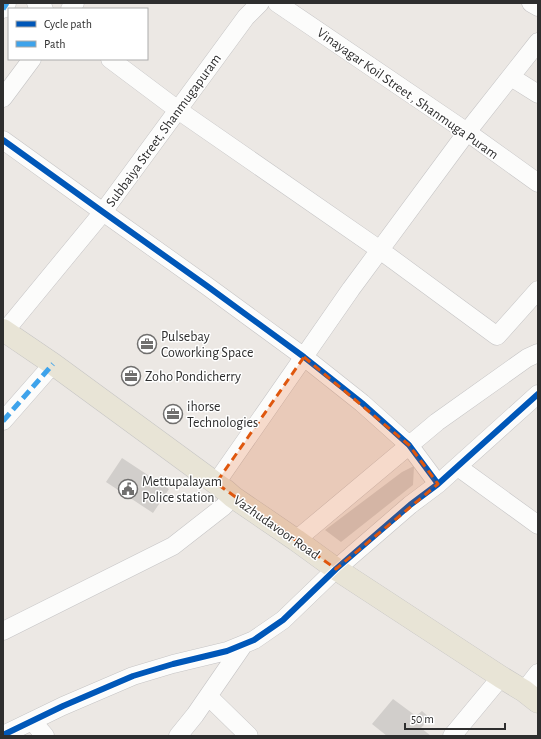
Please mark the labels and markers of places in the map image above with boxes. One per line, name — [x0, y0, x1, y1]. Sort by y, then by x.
place label: Pulsebay Coworking Space — [161, 330, 253, 360]
office icon: Pulsebay Coworking Space — [136, 333, 158, 355]
office icon: Zoho Pondicherry — [120, 365, 142, 387]
place label: Zoho Pondicherry — [145, 370, 241, 384]
place label: ihorse Technologies — [187, 400, 258, 430]
office icon: ihorse Technologies — [162, 403, 184, 425]
place label: Mettupalayam Police station — [142, 475, 222, 505]
public building icon: Mettupalayam Police station — [117, 478, 139, 500]

